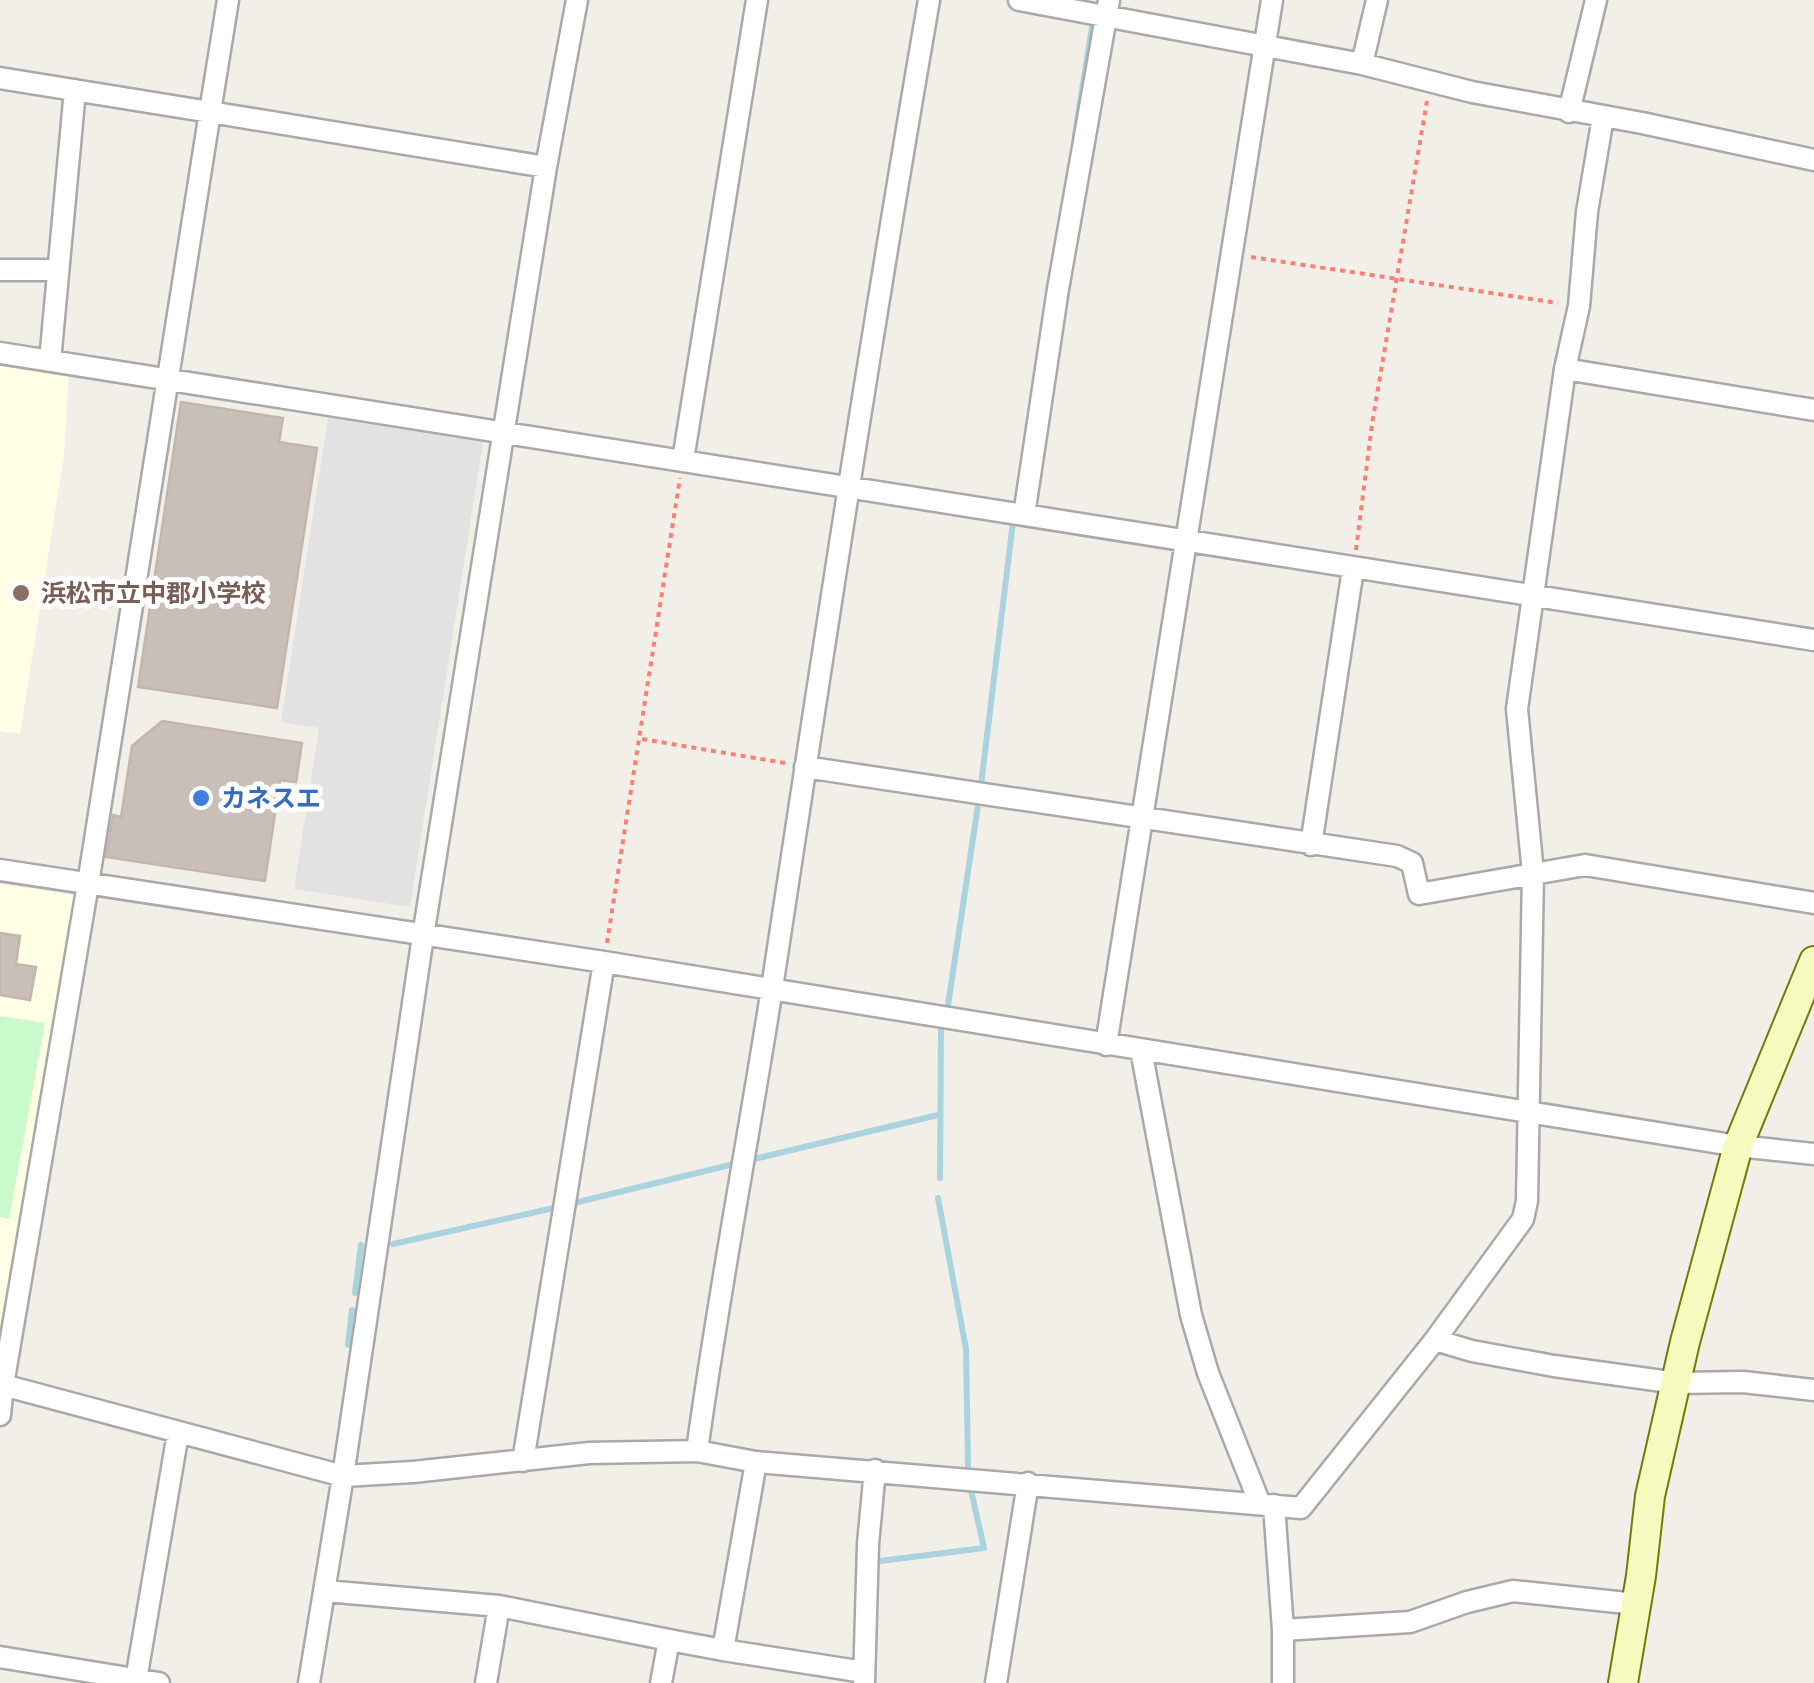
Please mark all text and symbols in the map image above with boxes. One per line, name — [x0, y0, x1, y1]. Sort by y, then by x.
place label: 浜松市立中郡小学校 — [41, 575, 266, 609]
marker: 浜松市立中郡小学校 — [10, 582, 32, 604]
place label: カネスエ — [221, 780, 321, 814]
marker: カネスエ — [190, 787, 212, 809]

